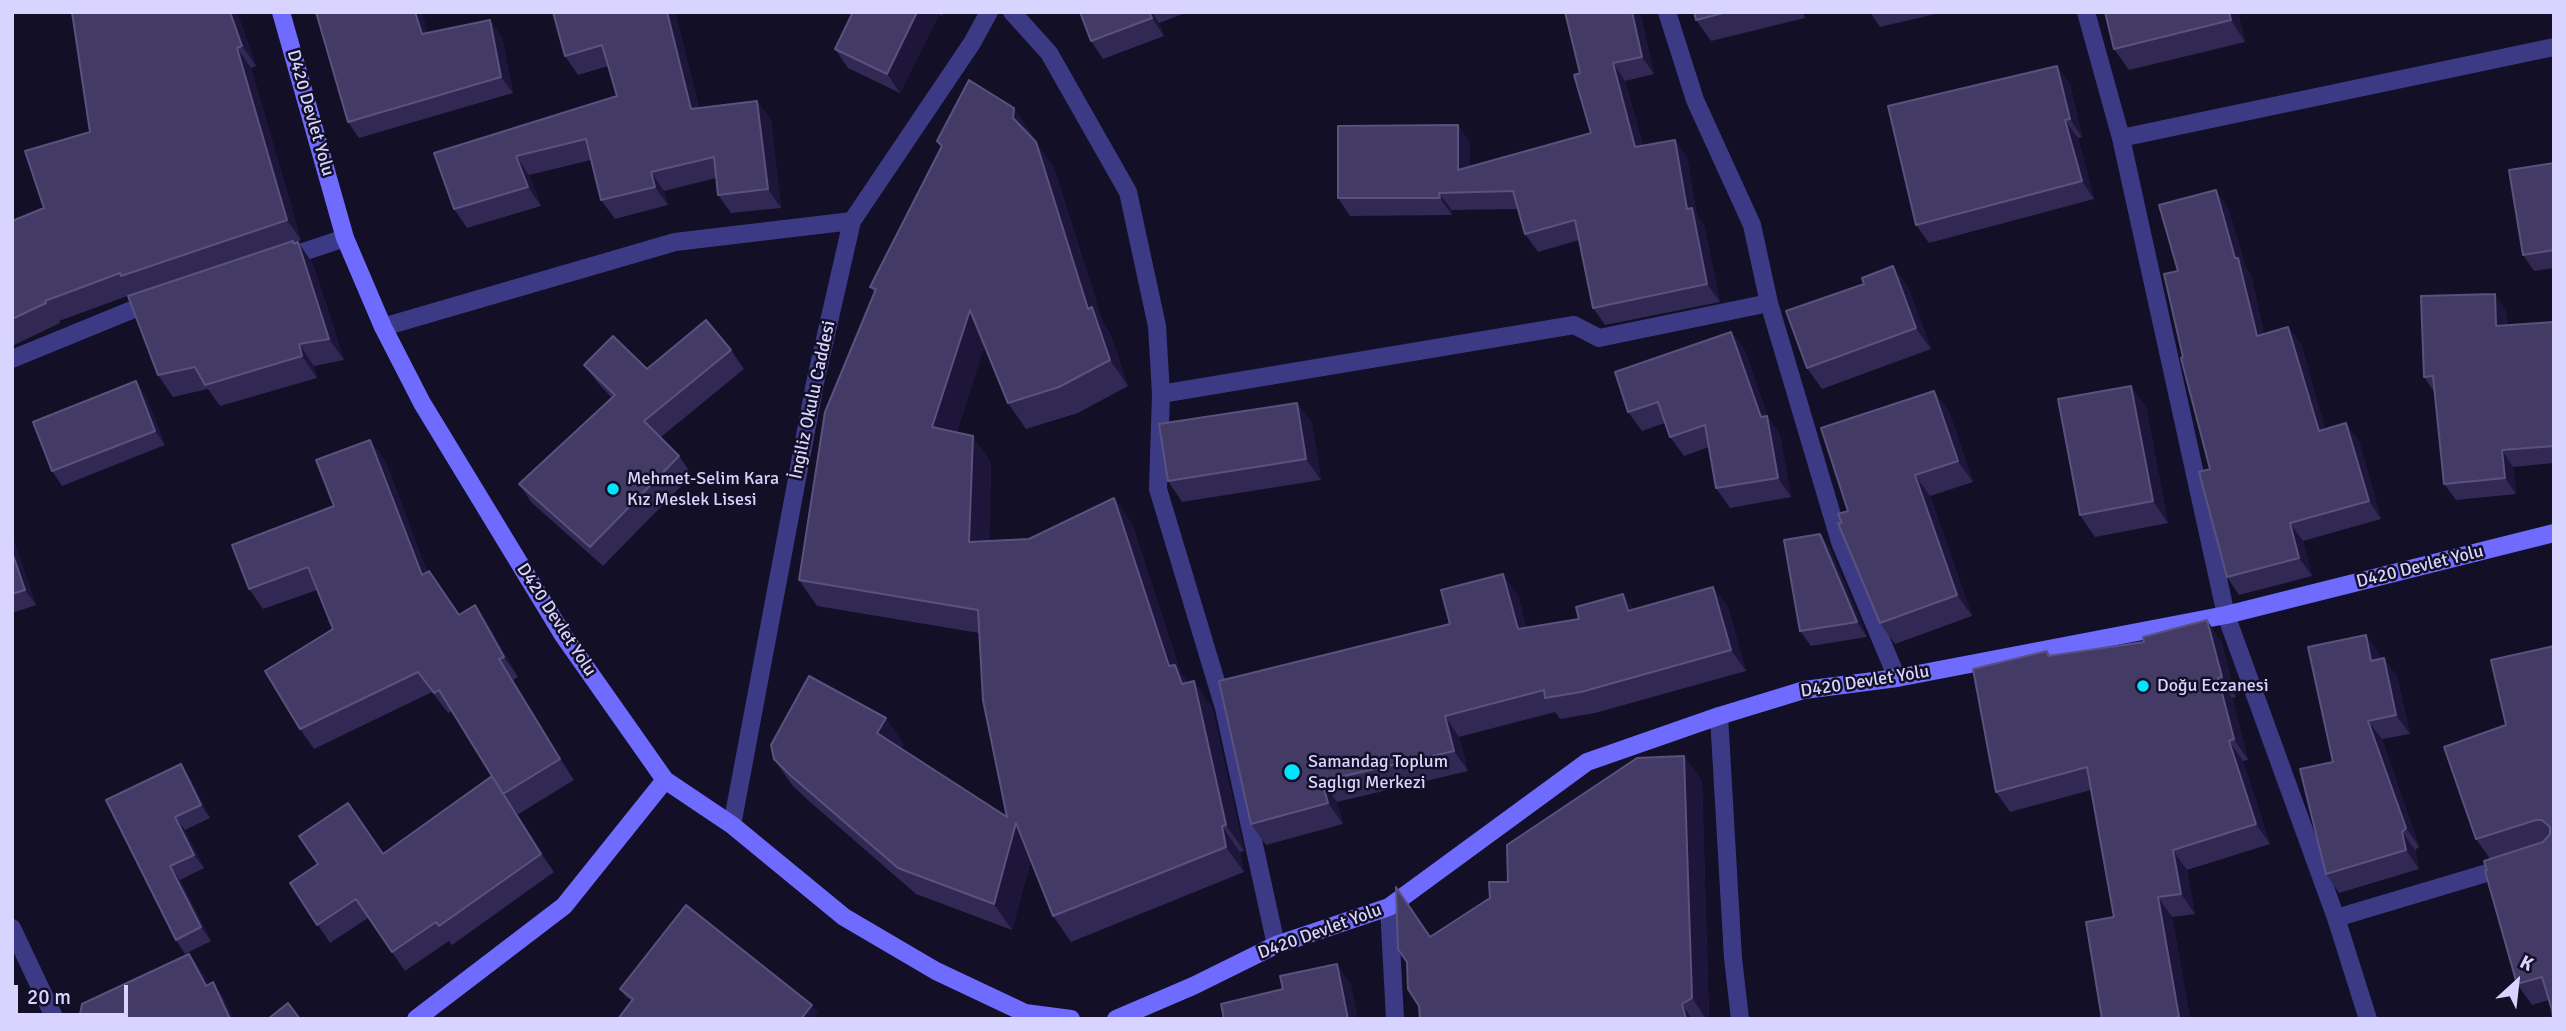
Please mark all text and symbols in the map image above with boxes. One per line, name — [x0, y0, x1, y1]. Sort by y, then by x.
street label: D420 Devlet Yolu — [282, 47, 338, 179]
street label: İngiliz Okulu Caddesi — [786, 319, 840, 481]
place label: Mehmet-Selim Kara Kız Meslek Lisesi — [627, 468, 779, 510]
marker: Mehmet-Selim Kara Kız Meslek Lisesi — [605, 481, 621, 497]
street label: D420 Devlet Yolu — [2354, 541, 2486, 593]
street label: D420 Devlet Yolu — [512, 560, 600, 680]
street label: D420 Devlet Yolu — [1799, 661, 1931, 703]
place label: Doğu Eczanesi — [2157, 675, 2269, 697]
marker: Doğu Eczanesi — [2135, 678, 2151, 694]
place label: Samandag Toplum Saglıgı Merkezi — [1308, 751, 1448, 794]
marker: Samandag Toplum Saglıgı Merkezi — [1282, 762, 1302, 782]
street label: D420 Devlet Yolu — [1255, 900, 1385, 964]
north arrow — [2482, 947, 2552, 1017]
text: K — [2516, 950, 2537, 977]
scale bar — [18, 972, 131, 1016]
text: 20 m — [27, 984, 71, 1010]

